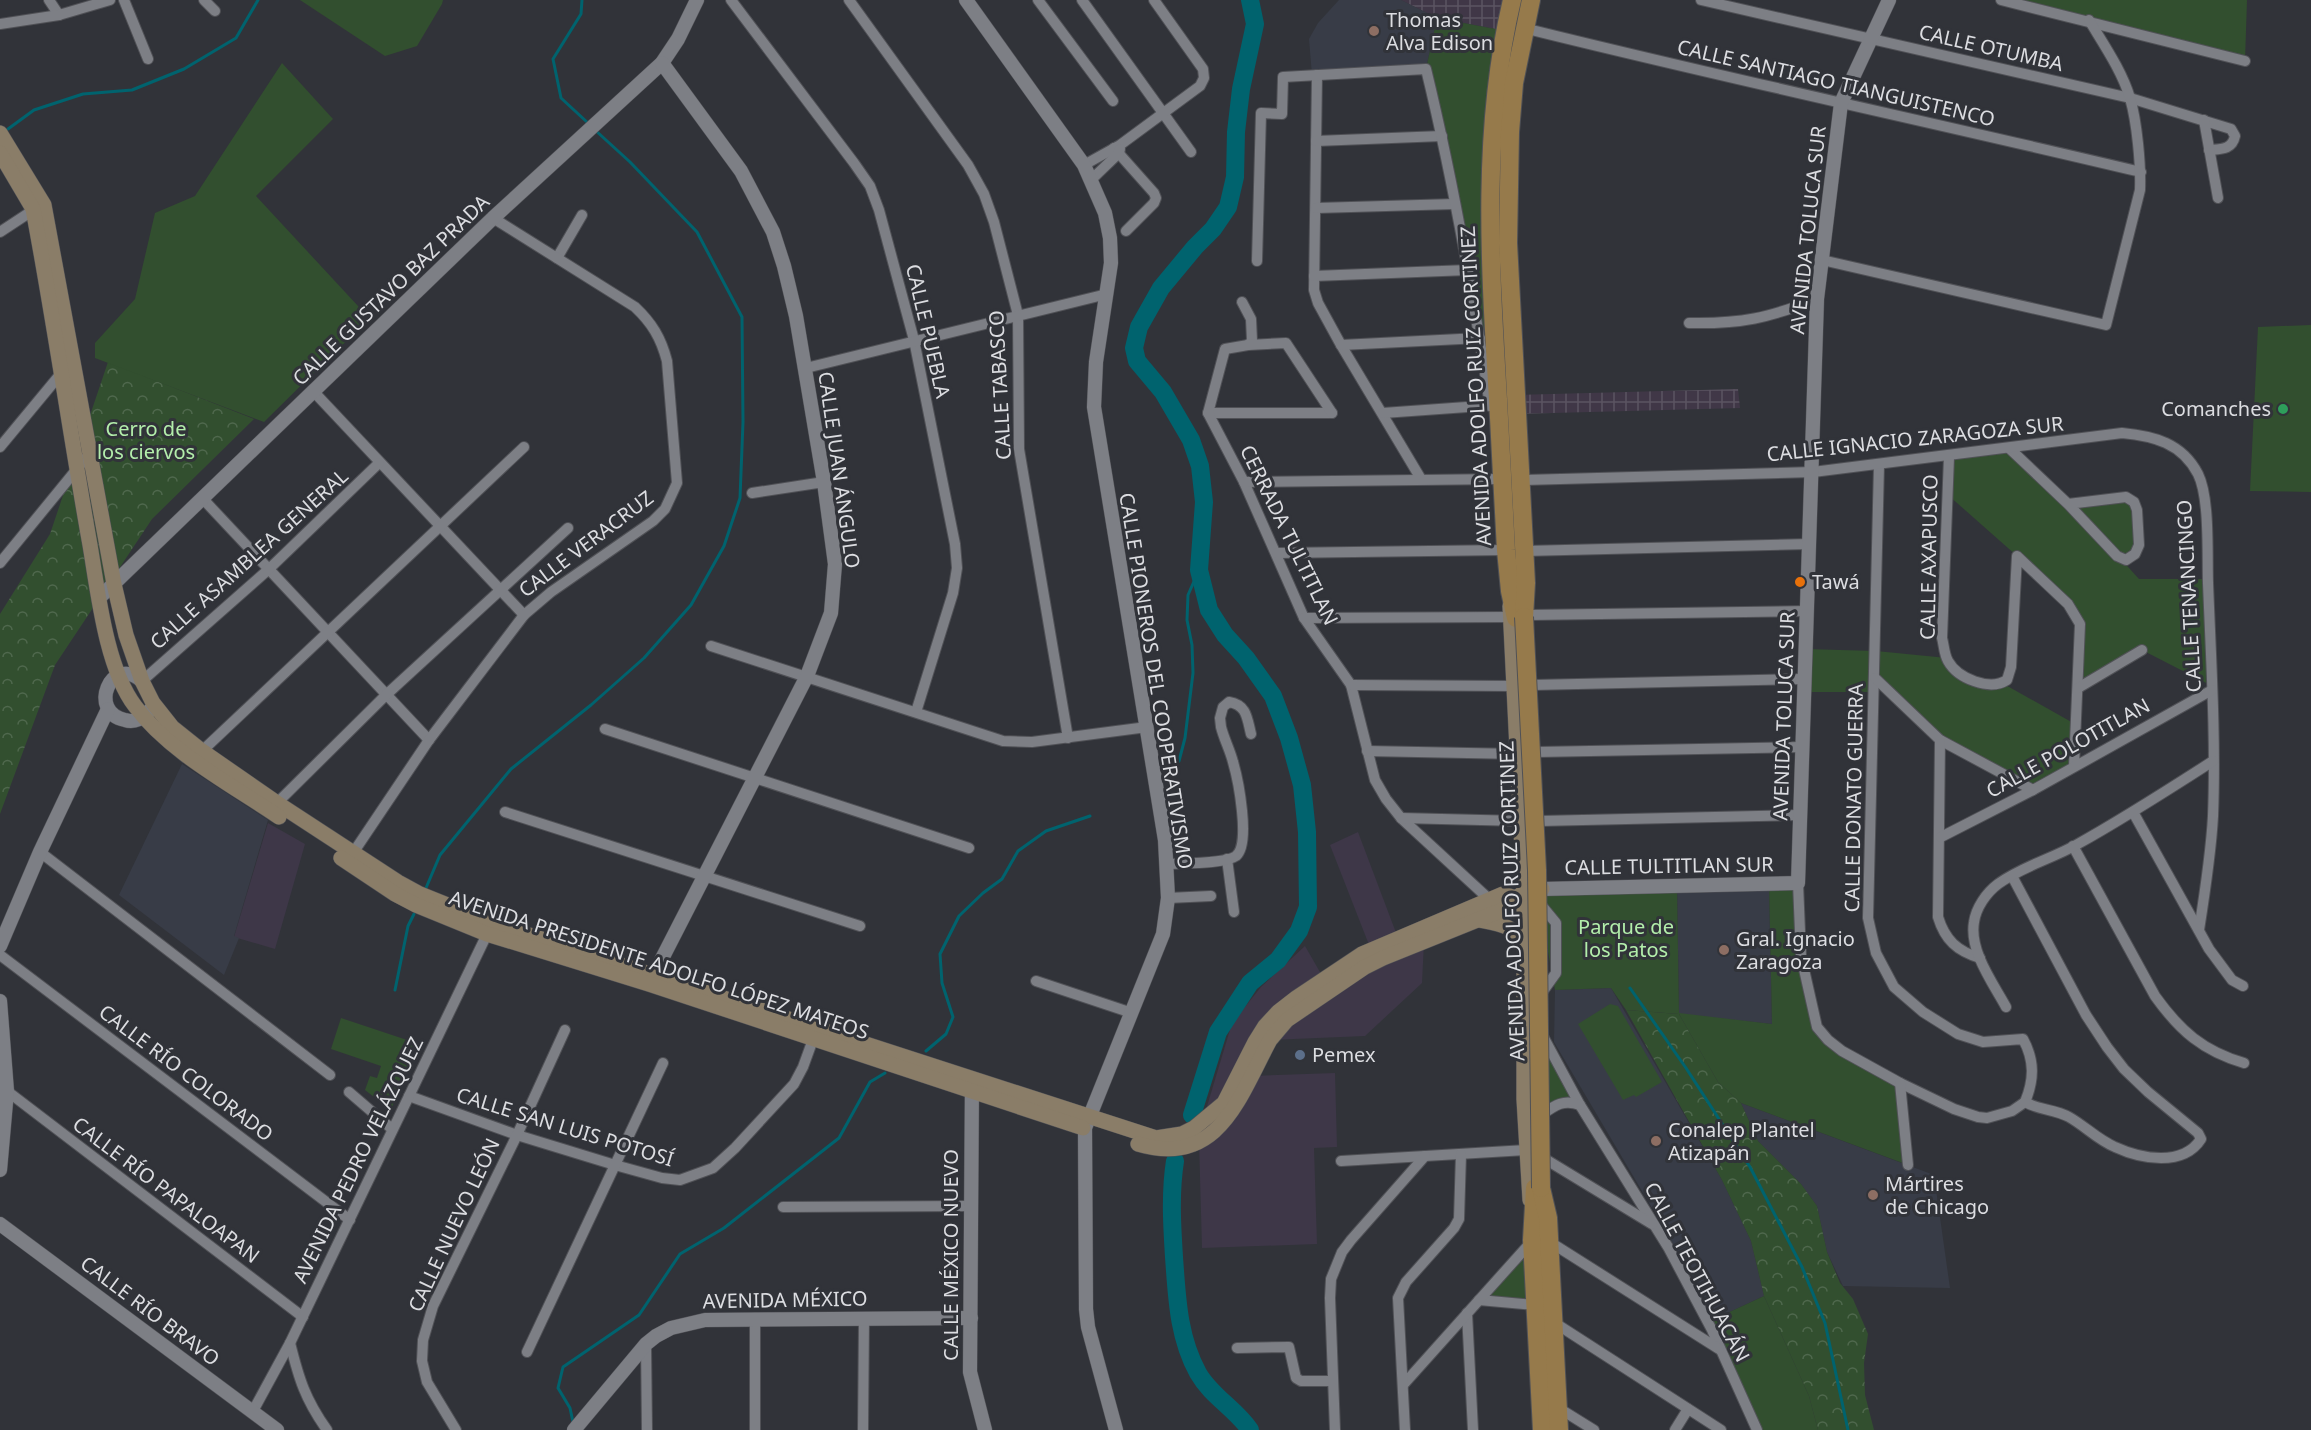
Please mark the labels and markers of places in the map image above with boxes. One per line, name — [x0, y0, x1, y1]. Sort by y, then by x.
place label: Thomas Alva Edison — [1386, 6, 1493, 56]
marker: Thomas Alva Edison — [1367, 24, 1381, 38]
place label: Comanches — [2161, 395, 2271, 422]
marker: Comanches — [2276, 402, 2290, 416]
place label: Tawá — [1812, 568, 1860, 595]
marker: Tawá — [1793, 575, 1807, 589]
place label: Gral. Ignacio Zaragoza — [1736, 925, 1855, 975]
marker: Gral. Ignacio Zaragoza — [1717, 943, 1731, 957]
place label: Pemex — [1312, 1041, 1376, 1068]
marker: Pemex — [1293, 1048, 1307, 1062]
place label: Conalep Plantel Atizapán — [1668, 1116, 1815, 1166]
marker: Conalep Plantel Atizapán — [1649, 1134, 1663, 1148]
place label: Mártires de Chicago — [1885, 1170, 1989, 1220]
marker: Mártires de Chicago — [1866, 1188, 1880, 1202]

